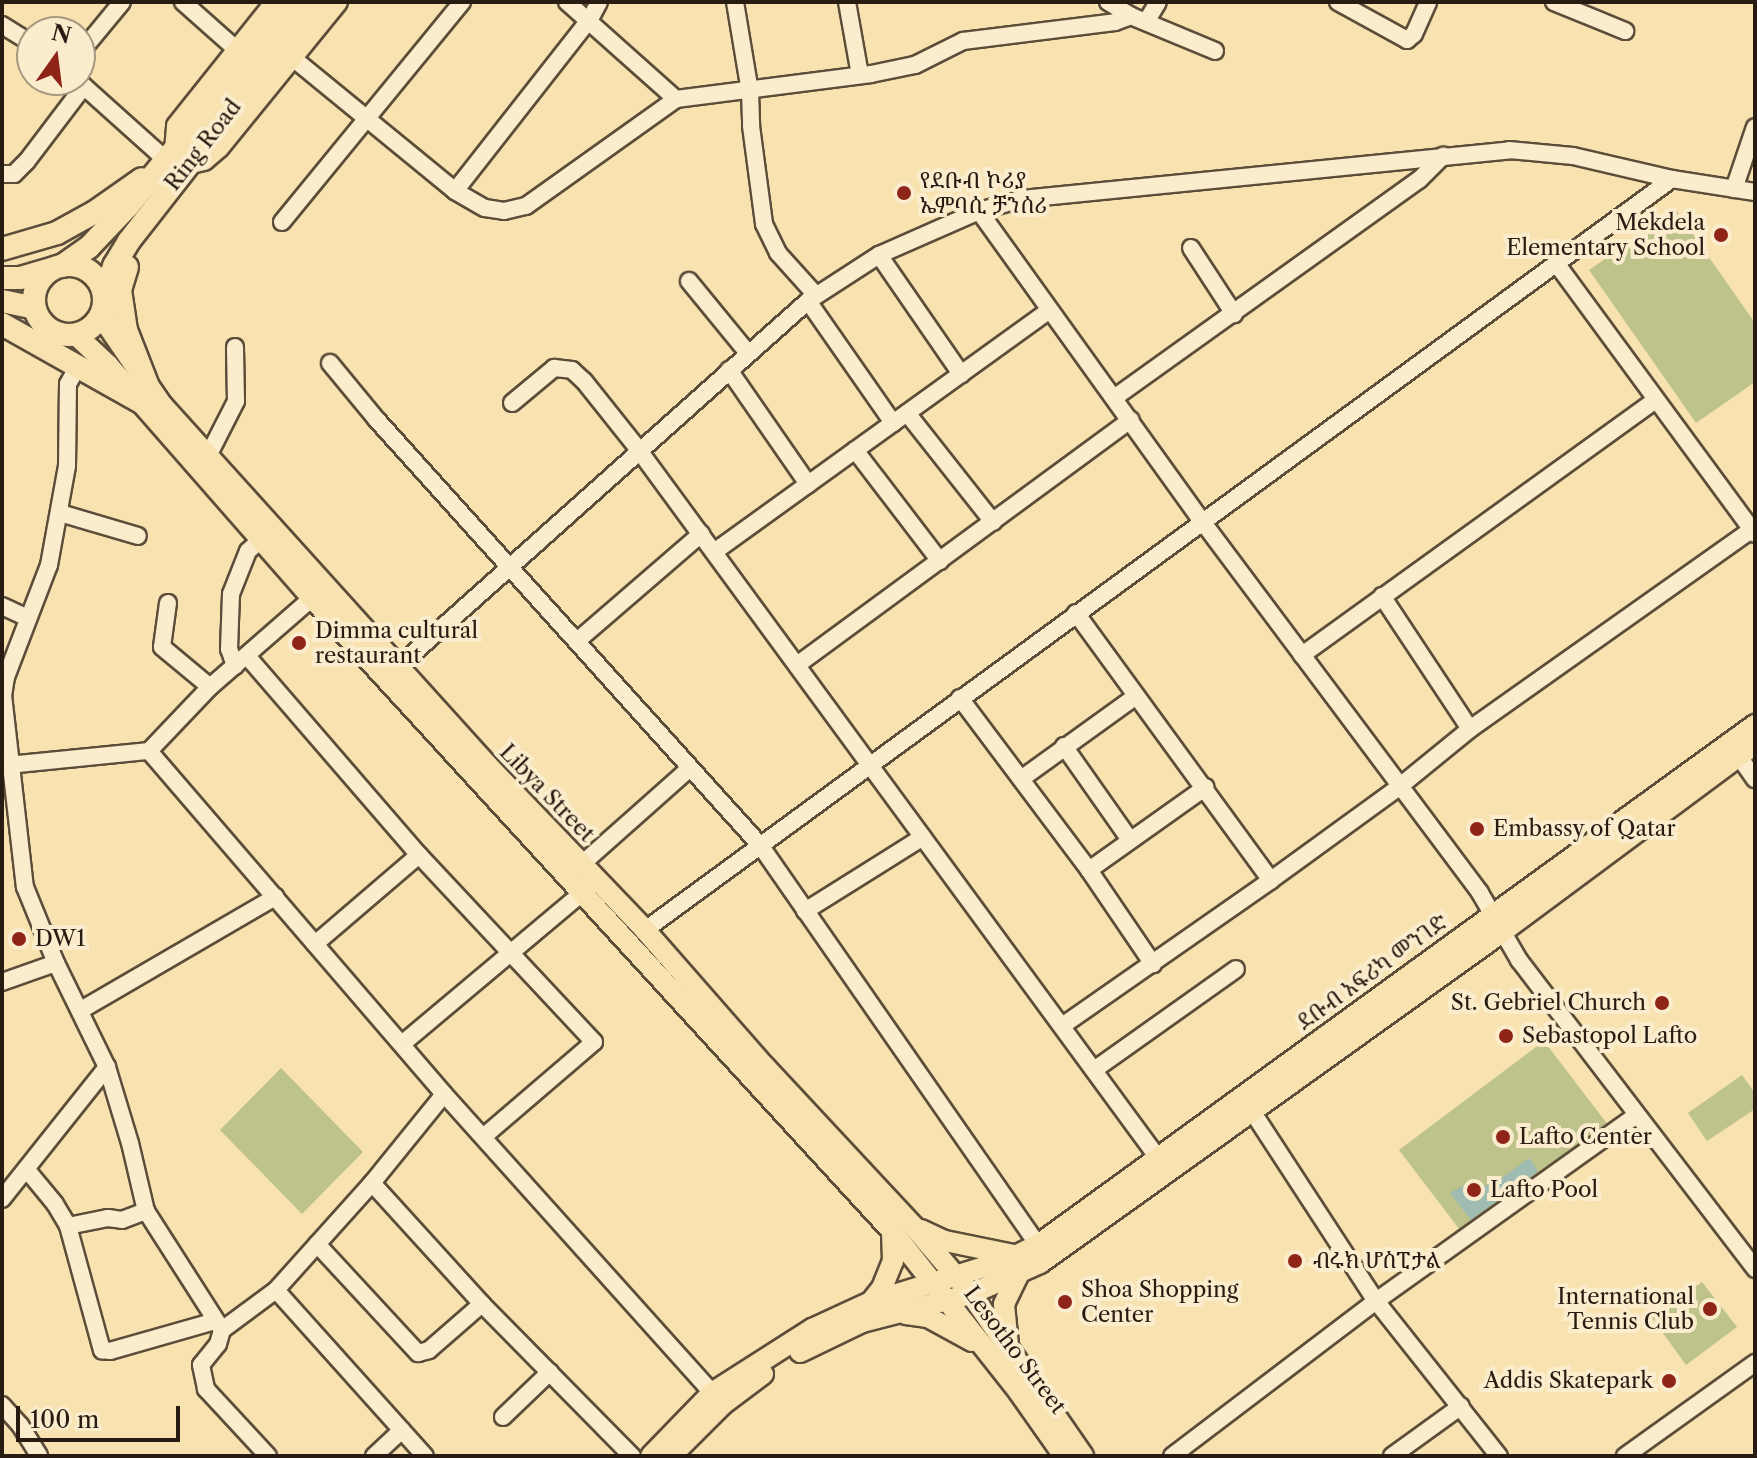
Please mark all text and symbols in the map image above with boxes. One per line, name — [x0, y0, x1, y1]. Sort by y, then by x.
north arrow — [16, 16, 96, 96]
text: N — [49, 19, 74, 50]
street label: Ring Road — [159, 94, 247, 196]
place label: የደቡብ ኮሪያ ኤምባሲ ቻንሰሪ — [920, 167, 1046, 218]
marker: የደቡብ ኮሪያ ኤምባሲ ቻንሰሪ — [895, 184, 913, 202]
place label: Mekdela Elementary School — [1506, 209, 1705, 260]
marker: Mekdela Elementary School — [1712, 226, 1730, 244]
place label: Dimma cultural restaurant — [315, 617, 478, 668]
marker: Dimma cultural restaurant — [290, 634, 308, 652]
street label: Libya Street — [494, 739, 600, 847]
place label: Embassy of Qatar — [1493, 816, 1676, 842]
marker: Embassy of Qatar — [1468, 820, 1486, 838]
street label: ደቡብ አፍሪካ መንገድ — [1291, 908, 1453, 1036]
place label: DW1 — [35, 926, 85, 952]
marker: DW1 — [10, 930, 28, 948]
place label: St. Gebriel Church — [1451, 990, 1646, 1016]
marker: St. Gebriel Church — [1653, 994, 1671, 1012]
place label: Sebastopol Lafto — [1522, 1023, 1697, 1049]
marker: Sebastopol Lafto — [1497, 1027, 1515, 1045]
place label: Lafto Center — [1519, 1124, 1652, 1150]
marker: Lafto Center — [1494, 1128, 1512, 1146]
place label: Lafto Pool — [1490, 1177, 1598, 1203]
marker: Lafto Pool — [1465, 1181, 1483, 1199]
place label: ብሩክ ሆስፒታል — [1313, 1248, 1441, 1274]
marker: ብሩክ ሆስፒታል — [1284, 1250, 1306, 1272]
place label: Shoa Shopping Center — [1081, 1276, 1239, 1328]
street label: Lesotho Street — [958, 1281, 1072, 1419]
place label: International Tennis Club — [1557, 1283, 1694, 1334]
marker: Shoa Shopping Center — [1056, 1293, 1074, 1311]
marker: International Tennis Club — [1701, 1300, 1719, 1318]
place label: Addis Skatepark — [1484, 1368, 1653, 1394]
marker: Addis Skatepark — [1660, 1372, 1678, 1390]
scale bar — [20, 1390, 184, 1440]
text: 100 m — [30, 1405, 99, 1434]

